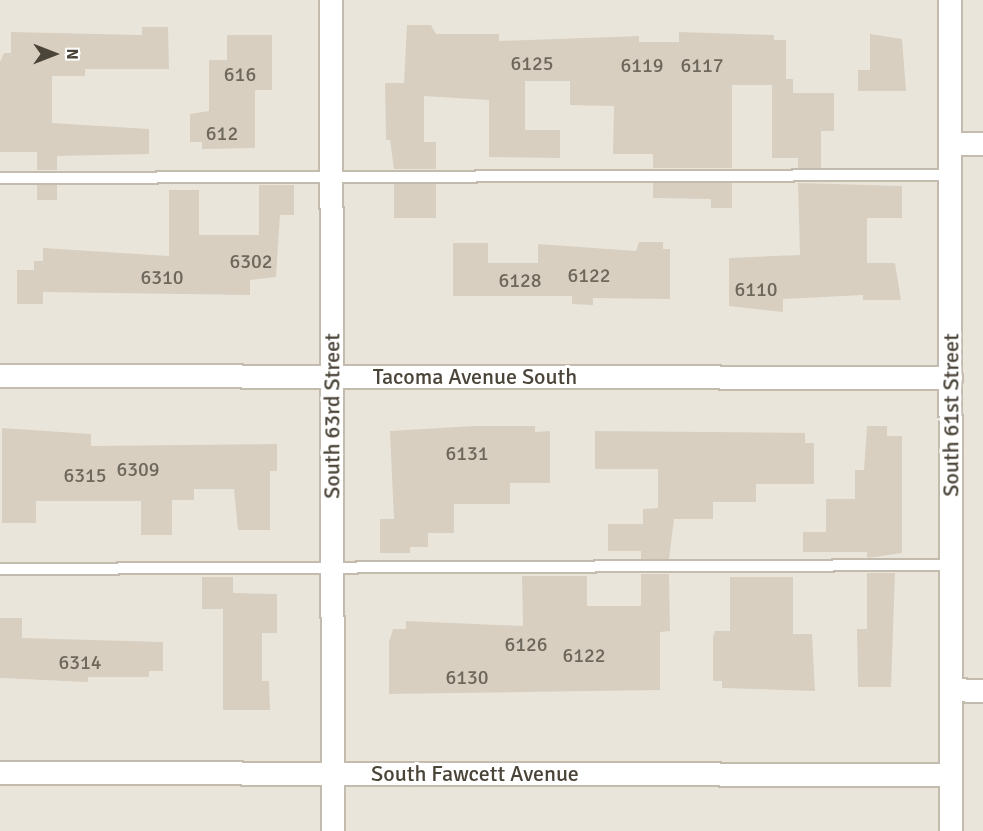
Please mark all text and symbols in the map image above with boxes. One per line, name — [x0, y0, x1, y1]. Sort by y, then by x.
north arrow — [24, 24, 84, 84]
text: N — [62, 48, 82, 60]
house number: 6125 — [510, 51, 554, 75]
house number: 6119 — [620, 53, 664, 77]
house number: 6117 — [680, 53, 724, 77]
house number: 616 — [224, 62, 256, 86]
house number: 612 — [206, 121, 238, 145]
house number: 6302 — [229, 249, 273, 273]
house number: 6122 — [567, 263, 611, 287]
house number: 6310 — [140, 265, 184, 289]
house number: 6128 — [498, 268, 542, 292]
house number: 6110 — [734, 277, 778, 301]
street label: South 63rd Street — [319, 333, 345, 499]
street label: South 61st Street — [938, 333, 964, 497]
street label: Tacoma Avenue South — [373, 364, 577, 390]
house number: 6131 — [445, 441, 489, 465]
house number: 6309 — [116, 457, 160, 481]
house number: 6315 — [63, 463, 107, 487]
house number: 6126 — [504, 632, 548, 656]
house number: 6122 — [562, 643, 606, 667]
house number: 6314 — [58, 650, 102, 674]
house number: 6130 — [445, 665, 489, 689]
street label: South Fawcett Avenue — [371, 761, 579, 787]

